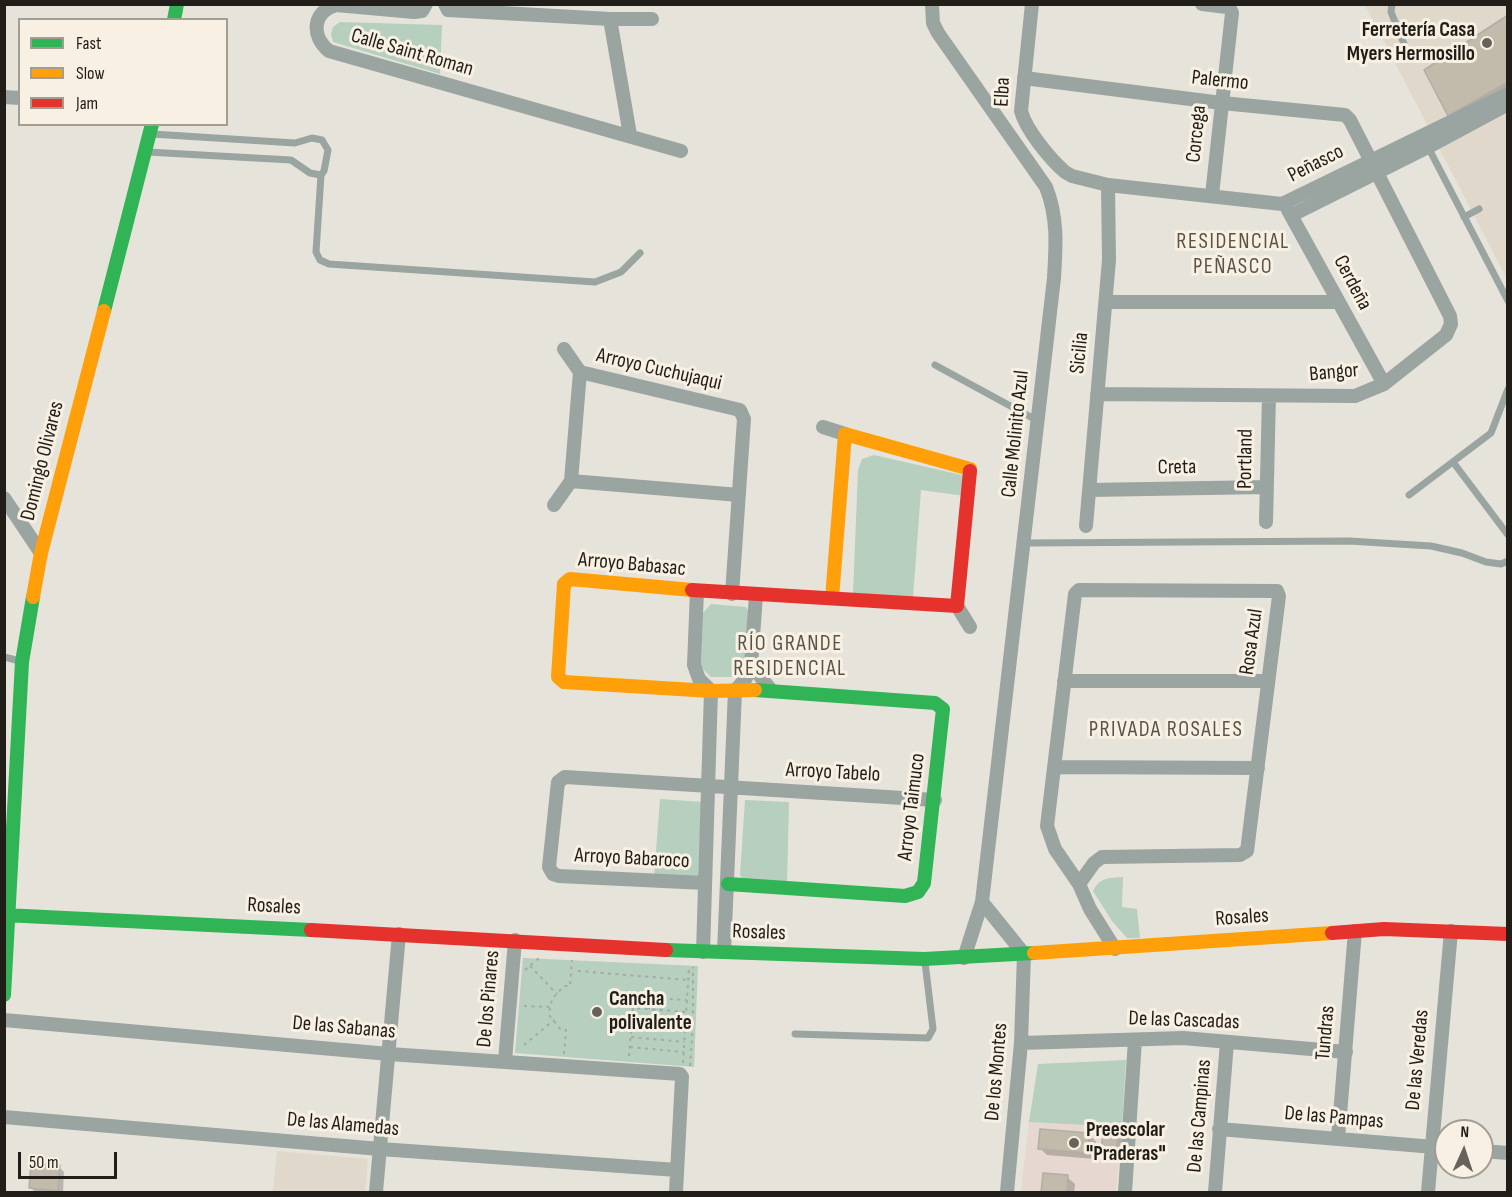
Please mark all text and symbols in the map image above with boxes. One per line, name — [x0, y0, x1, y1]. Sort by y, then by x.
legend — [18, 18, 228, 126]
place label: Ferretería Casa Myers Hermosillo — [1347, 18, 1475, 68]
street label: Calle Saint Roman — [348, 24, 476, 82]
text: Fast — [76, 33, 101, 54]
marker: Ferretería Casa Myers Hermosillo — [1480, 36, 1494, 50]
text: Slow — [76, 63, 105, 84]
street label: Palermo — [1190, 65, 1250, 97]
street label: Elba — [990, 77, 1016, 107]
text: Jam — [76, 93, 98, 114]
street label: Corcega — [1181, 104, 1213, 164]
street label: Peñasco — [1284, 139, 1348, 189]
district label: RESIDENCIAL PEÑASCO — [1176, 229, 1290, 280]
street label: Cerdeña — [1327, 251, 1377, 315]
street label: Sicilia — [1065, 331, 1095, 375]
street label: Arroyo Cuchujaqui — [594, 343, 724, 397]
street label: Bangor — [1308, 358, 1360, 388]
street label: Calle Molinito Azul — [997, 369, 1035, 499]
street label: Domingo Olivares — [16, 399, 70, 523]
street label: Portland — [1233, 429, 1259, 489]
street label: Creta — [1158, 455, 1196, 481]
street label: Arroyo Babasac — [577, 548, 687, 582]
street label: Rosa Azul — [1235, 607, 1269, 677]
district label: RÍO GRANDE RESIDENCIAL — [733, 631, 847, 682]
district label: PRIVADA ROSALES — [1089, 717, 1243, 743]
street label: Arroyo Taimuco — [893, 752, 931, 862]
street label: Arroyo Tabelo — [785, 758, 881, 788]
street label: Arroyo Babaroco — [574, 843, 690, 875]
street label: Rosales — [247, 893, 301, 921]
street label: Rosales — [1214, 904, 1270, 932]
street label: Rosales — [732, 919, 786, 947]
street label: De los Pinares — [472, 950, 506, 1048]
place label: Cancha polivalente — [609, 987, 692, 1037]
marker: Cancha polivalente — [590, 1005, 604, 1019]
street label: Tundras — [1311, 1005, 1341, 1061]
street label: De las Cascadas — [1128, 1006, 1240, 1036]
street label: De las Veredas — [1401, 1009, 1435, 1111]
street label: De las Sabanas — [291, 1011, 397, 1045]
street label: De los Montes — [980, 1022, 1014, 1122]
street label: De las Campinas — [1182, 1058, 1218, 1174]
street label: De las Pampas — [1283, 1101, 1385, 1135]
street label: De las Alamedas — [286, 1108, 400, 1142]
place label: Preescolar "Praderas" — [1086, 1118, 1166, 1168]
north arrow — [1434, 1119, 1494, 1179]
text: N — [1460, 1123, 1470, 1142]
marker: Preescolar "Praderas" — [1067, 1136, 1081, 1150]
scale bar — [21, 1140, 120, 1178]
text: 50 m — [29, 1152, 59, 1173]

